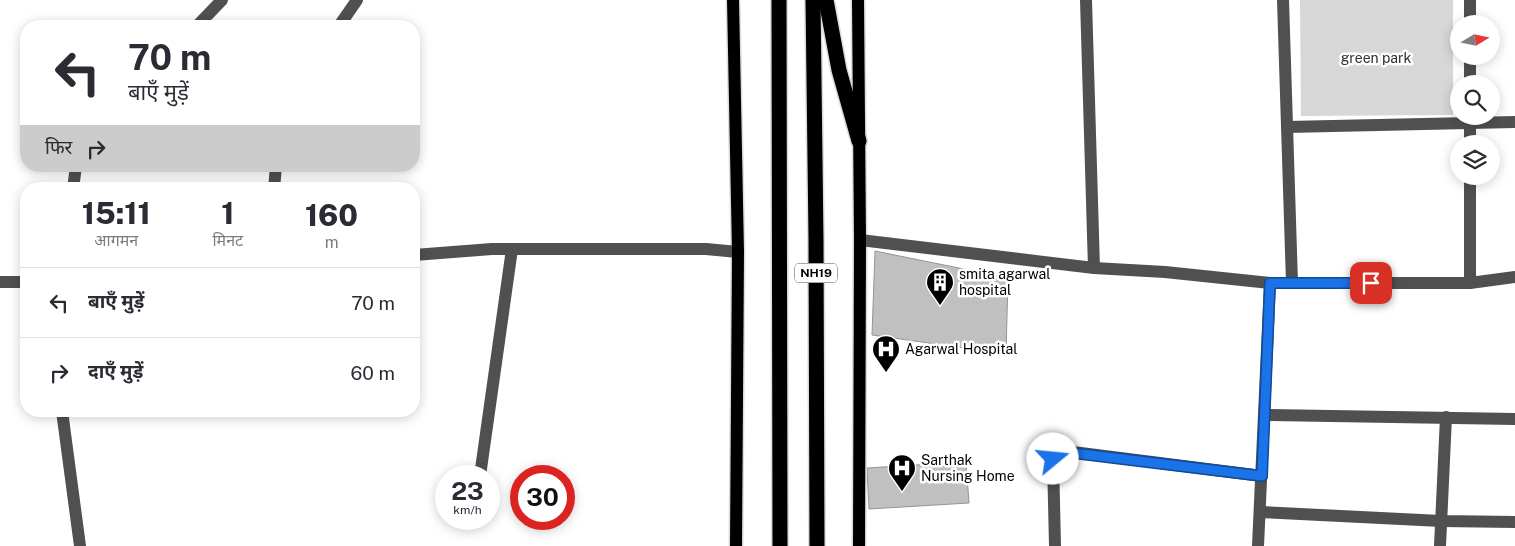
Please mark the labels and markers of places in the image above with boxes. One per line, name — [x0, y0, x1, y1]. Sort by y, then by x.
pin — [1350, 262, 1392, 304]
place label: smita agarwal hospital — [959, 266, 1051, 298]
building icon: smita agarwal hospital — [925, 267, 955, 306]
hospital icon: Agarwal Hospital — [871, 334, 901, 373]
place label: Agarwal Hospital — [905, 341, 1018, 357]
place label: Sarthak Nursing Home — [921, 452, 1015, 484]
hospital icon: Sarthak Nursing Home — [887, 453, 917, 492]

